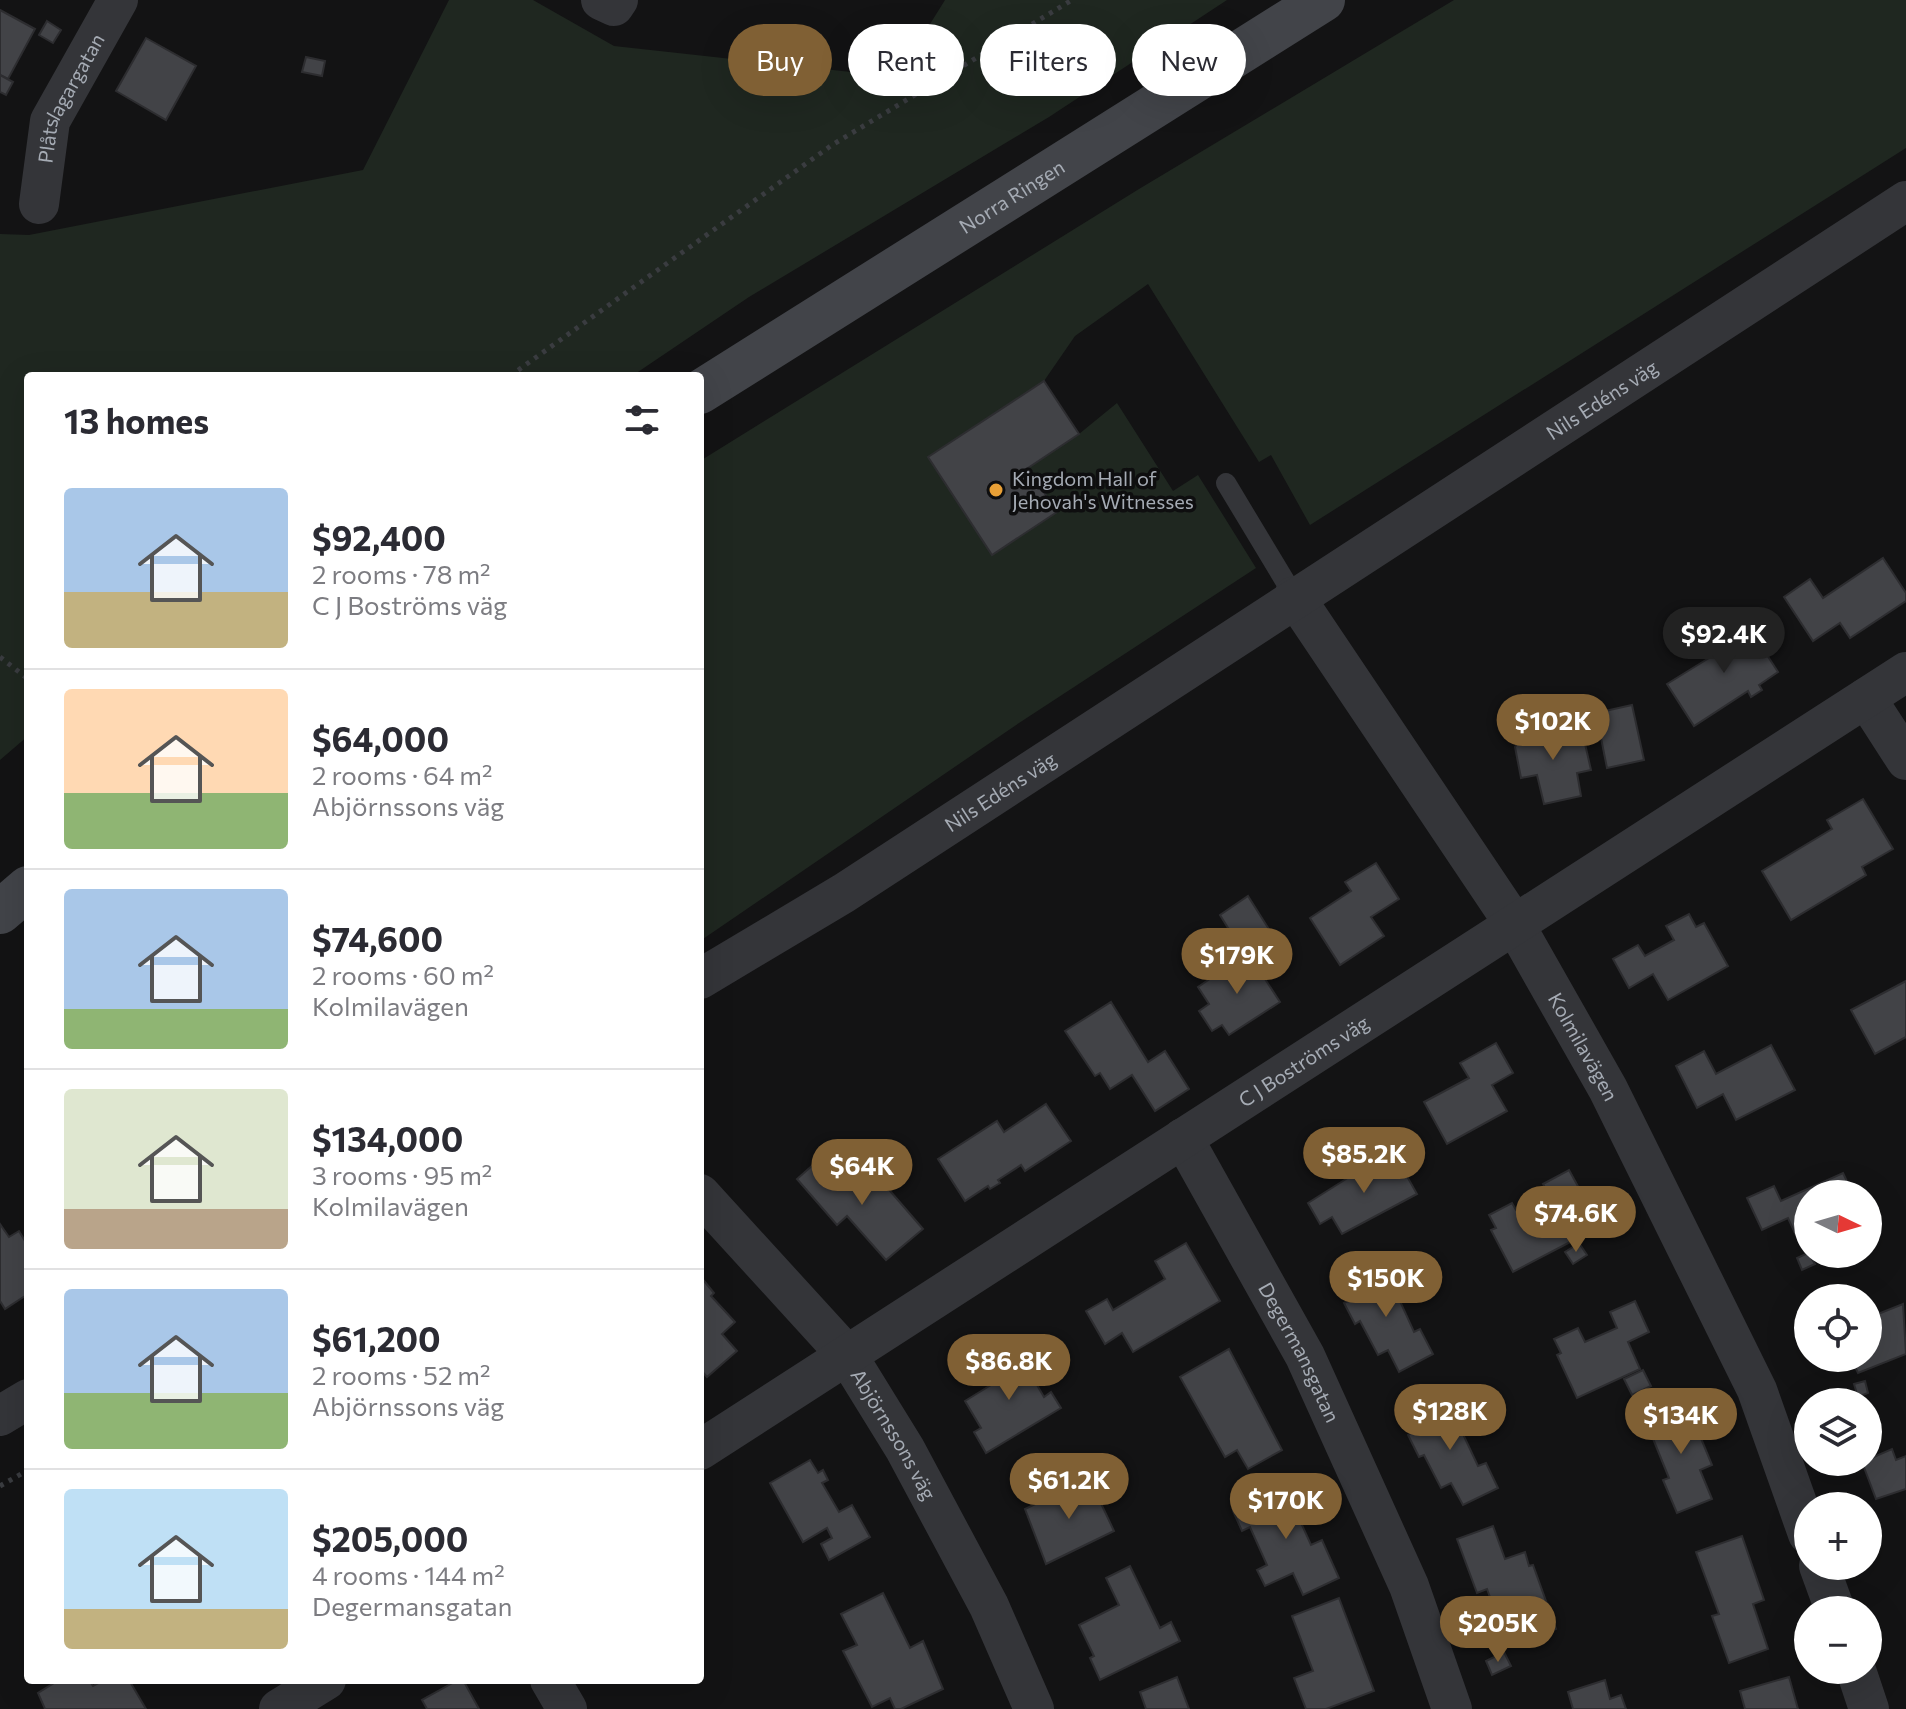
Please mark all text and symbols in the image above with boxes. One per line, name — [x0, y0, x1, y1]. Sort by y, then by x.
chip: Buy — [728, 24, 832, 96]
chip: Rent — [848, 24, 964, 96]
chip: Filters — [980, 24, 1116, 96]
chip: New — [1132, 24, 1246, 96]
street label: Plåtslagargatan — [33, 29, 109, 165]
street label: Norra Ringen — [954, 154, 1069, 238]
street label: Nils Edéns väg — [1541, 354, 1662, 444]
icon: filters — [620, 398, 664, 442]
text: 13 homes — [64, 399, 209, 441]
place label: Kingdom Hall of Jehovah's Witnesses — [1012, 466, 1194, 513]
marker: Kingdom Hall of Jehovah's Witnesses — [987, 481, 1005, 499]
text: $92,400 — [312, 516, 446, 558]
icon: home — [128, 520, 224, 616]
text: 2 rooms · 78 m² — [312, 558, 491, 589]
text: C J Boströms väg — [312, 589, 507, 620]
pin: $92.4K — [1659, 607, 1789, 675]
text: $92.4K — [1681, 617, 1767, 648]
pin: $102K — [1497, 694, 1609, 762]
text: $102K — [1515, 704, 1591, 735]
text: $64,000 — [312, 717, 449, 759]
icon: home — [128, 721, 224, 817]
street label: Nils Edéns väg — [940, 746, 1060, 836]
text: 2 rooms · 64 m² — [312, 759, 493, 790]
text: Abjörnssons väg — [312, 790, 504, 821]
text: $74,600 — [312, 917, 443, 959]
icon: home — [128, 921, 224, 1017]
pin: $179K — [1181, 928, 1293, 996]
text: $179K — [1199, 938, 1275, 969]
text: 2 rooms · 60 m² — [312, 959, 494, 990]
street label: Kolmilavägen — [1544, 988, 1624, 1105]
text: Kolmilavägen — [312, 990, 469, 1021]
street label: C J Boströms väg — [1234, 1010, 1373, 1112]
text: $134,000 — [312, 1117, 463, 1159]
icon: home — [128, 1121, 224, 1217]
pin: $85.2K — [1299, 1127, 1429, 1195]
text: $85.2K — [1321, 1137, 1407, 1168]
pin: $64K — [815, 1139, 909, 1207]
text: $64K — [829, 1149, 895, 1180]
text: 3 rooms · 95 m² — [312, 1159, 492, 1190]
north arrow — [1794, 1180, 1882, 1268]
map controls — [1794, 1180, 1882, 1684]
pin: $74.6K — [1511, 1186, 1641, 1254]
text: Kolmilavägen — [312, 1190, 469, 1221]
text: $74.6K — [1534, 1196, 1618, 1227]
pin: $150K — [1330, 1251, 1442, 1319]
text: $150K — [1347, 1261, 1425, 1292]
street label: Degermansgatan — [1254, 1278, 1345, 1426]
button: locate — [1794, 1284, 1882, 1372]
text: $61,200 — [312, 1317, 441, 1359]
icon: home — [128, 1321, 224, 1417]
pin: $86.8K — [944, 1334, 1074, 1402]
text: $86.8K — [965, 1344, 1053, 1375]
text: 2 rooms · 52 m² — [312, 1359, 490, 1390]
street label: Abjörnssons väg — [846, 1364, 942, 1504]
pin: $128K — [1394, 1384, 1506, 1452]
pin: $134K — [1625, 1388, 1737, 1456]
button: layers — [1794, 1388, 1882, 1476]
text: Abjörnssons väg — [312, 1390, 504, 1421]
text: $128K — [1412, 1394, 1488, 1425]
text: $134K — [1643, 1398, 1719, 1429]
pin: $61.2K — [1004, 1453, 1134, 1521]
text: $61.2K — [1028, 1463, 1110, 1494]
pin: $170K — [1230, 1473, 1342, 1541]
text: $170K — [1248, 1483, 1324, 1514]
button: + — [1794, 1492, 1882, 1580]
text: $205,000 — [312, 1517, 468, 1559]
icon: home — [128, 1521, 224, 1617]
text: 4 rooms · 144 m² — [312, 1559, 505, 1590]
text: Degermansgatan — [312, 1590, 512, 1621]
pin: $205K — [1442, 1596, 1554, 1664]
button: − — [1794, 1596, 1882, 1684]
text: $205K — [1458, 1606, 1538, 1637]

